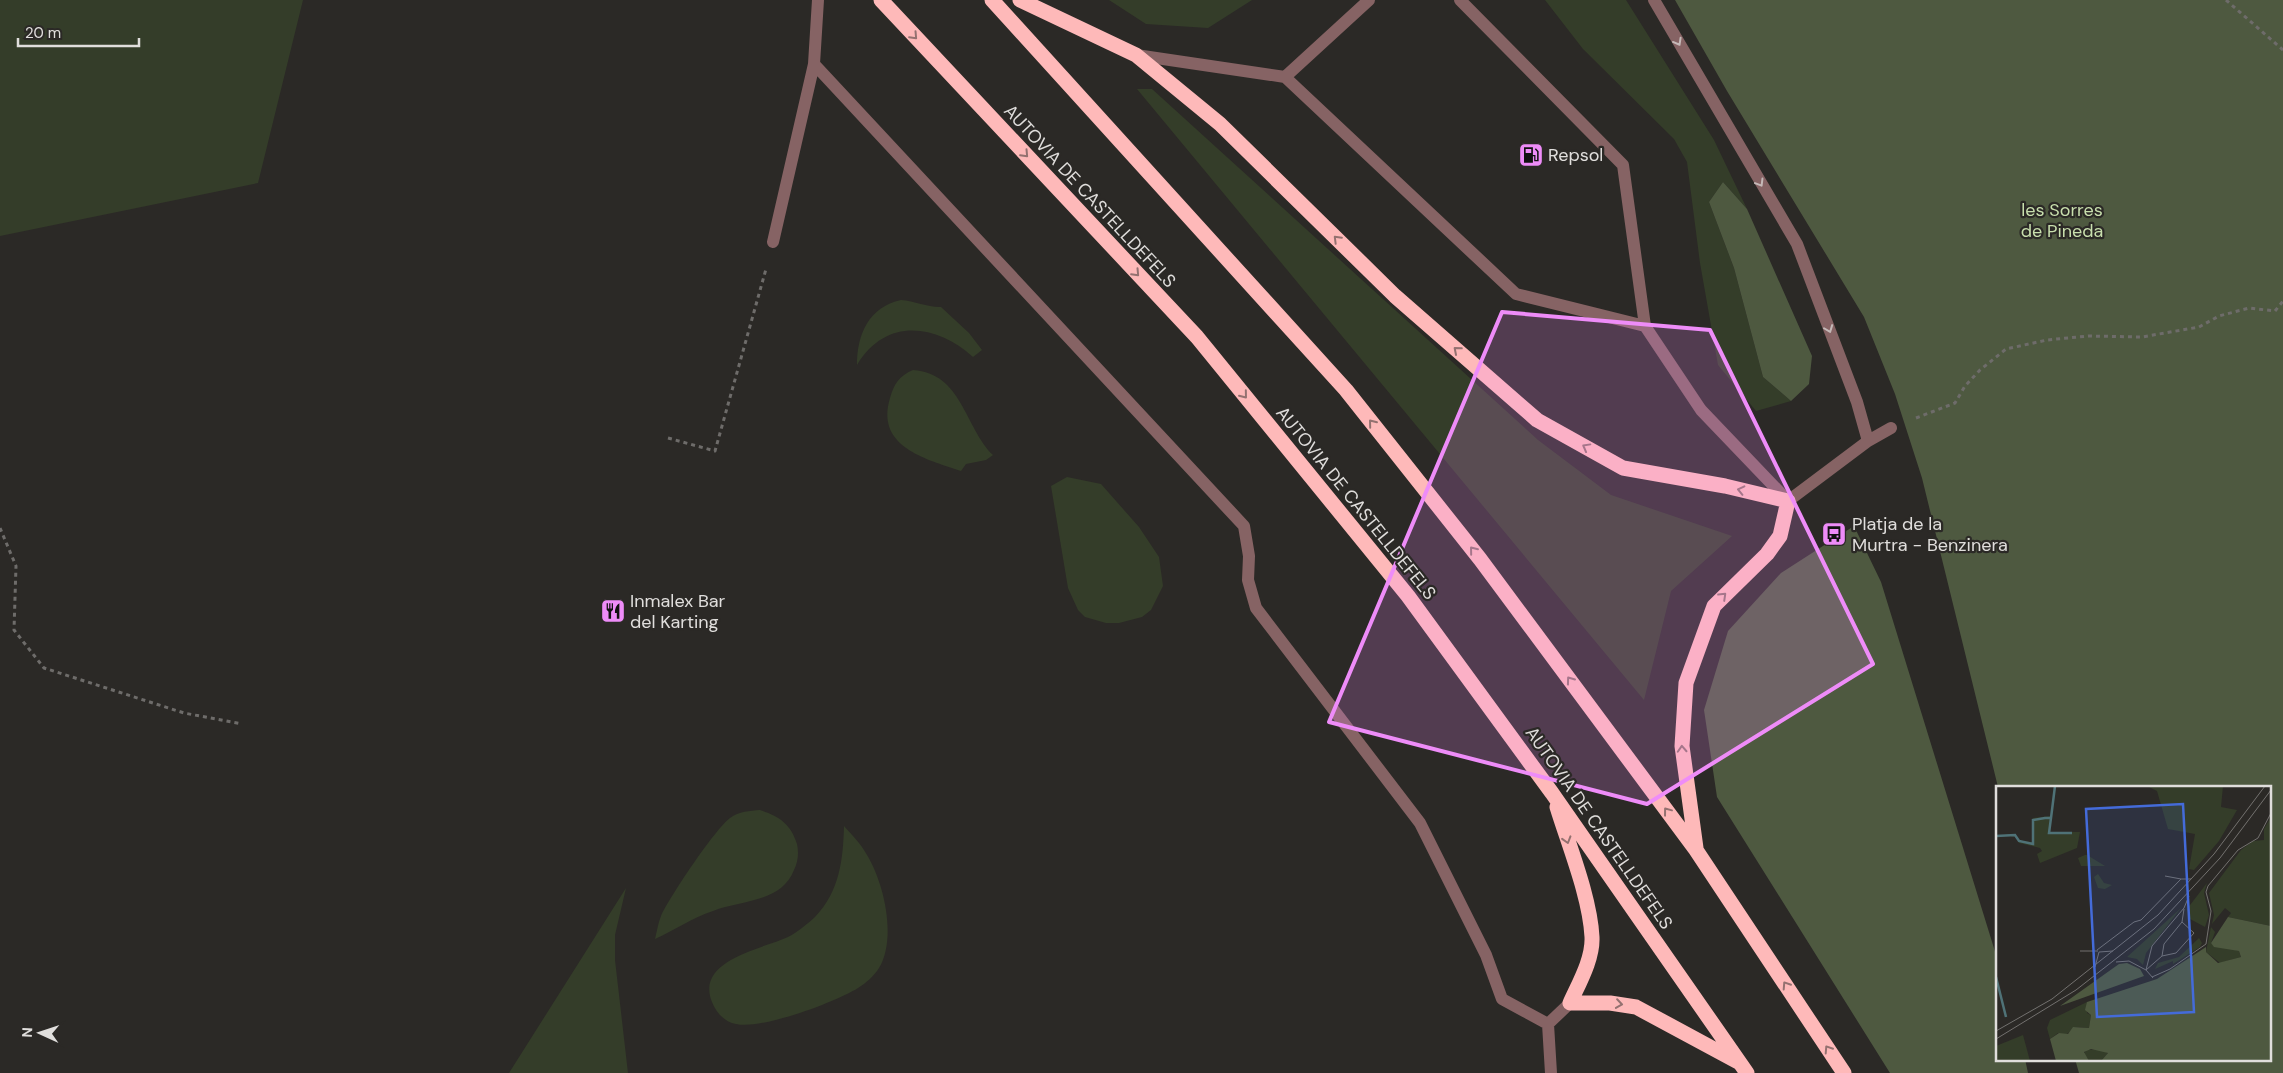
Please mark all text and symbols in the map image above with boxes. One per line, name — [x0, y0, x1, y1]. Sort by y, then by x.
scale bar — [18, 15, 139, 47]
text: 20 m — [25, 23, 61, 43]
one-way arrow — [908, 30, 917, 39]
one-way arrow — [1672, 37, 1682, 46]
street label: AUTOVIA DE CASTELLDEFELS — [999, 99, 1181, 293]
fuel station icon: Repsol — [1518, 142, 1544, 168]
place label: Repsol — [1548, 143, 1603, 167]
one-way arrow — [1019, 149, 1028, 158]
one-way arrow — [1754, 177, 1764, 186]
park label: les Sorres de Pineda — [2021, 198, 2103, 243]
one-way arrow — [1334, 236, 1343, 245]
one-way arrow — [1130, 267, 1139, 276]
one-way arrow — [1823, 324, 1833, 333]
one-way arrow — [1453, 347, 1462, 356]
one-way arrow — [1238, 389, 1247, 398]
street label: AUTOVIA DE CASTELLDEFELS — [1270, 401, 1442, 605]
one-way arrow — [1369, 420, 1377, 429]
one-way arrow — [1582, 443, 1591, 453]
one-way arrow — [1736, 485, 1745, 496]
place label: Platja de la Murtra - Benzinera — [1852, 512, 2008, 557]
bus stop icon: Platja de la Murtra - Benzinera — [1821, 521, 1847, 547]
one-way arrow — [1470, 546, 1479, 556]
place label: Inmalex Bar del Karting — [630, 589, 726, 634]
one-way arrow — [1718, 593, 1727, 602]
restaurant icon: Inmalex Bar del Karting — [600, 598, 626, 624]
one-way arrow — [1567, 676, 1576, 686]
street label: AUTOVIA DE CASTELLDEFELS — [1520, 722, 1678, 934]
one-way arrow — [1677, 745, 1688, 753]
inset map — [1996, 786, 2270, 1060]
one-way arrow — [1664, 807, 1673, 817]
one-way arrow — [1561, 835, 1571, 843]
one-way arrow — [1782, 981, 1792, 990]
one-way arrow — [1615, 999, 1623, 1009]
north arrow — [15, 1008, 65, 1058]
text: N — [18, 1027, 36, 1038]
one-way arrow — [1825, 1046, 1834, 1055]

